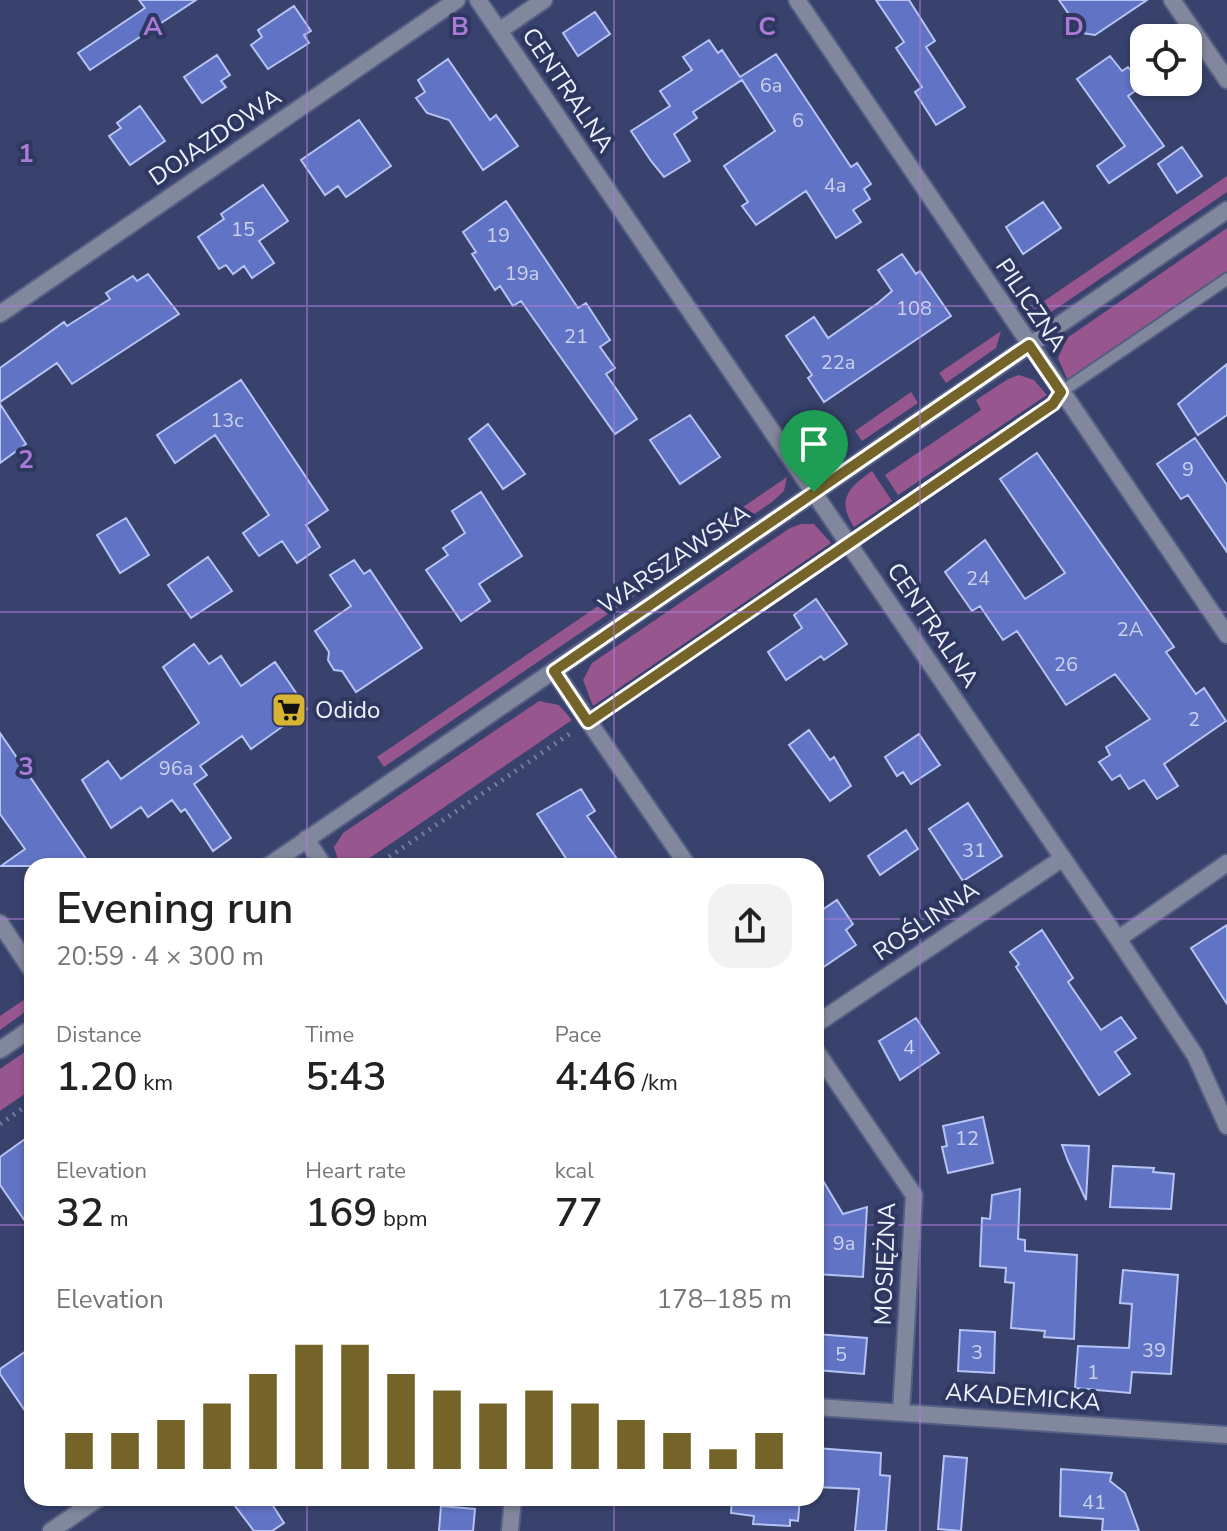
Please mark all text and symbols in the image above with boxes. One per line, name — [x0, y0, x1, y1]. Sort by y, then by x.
text: A — [143, 9, 163, 44]
text: B — [451, 9, 469, 44]
text: C — [758, 9, 776, 44]
text: D — [1064, 9, 1084, 44]
street label: CENTRALNA — [514, 21, 622, 159]
map controls — [1130, 24, 1202, 96]
button: locate — [1130, 24, 1202, 96]
house number: 6a — [760, 72, 782, 99]
street label: DOJAZDOWA — [143, 81, 288, 193]
house number: 6 — [792, 107, 804, 134]
text: 1 — [18, 136, 34, 171]
house number: 4a — [824, 172, 846, 199]
house number: 15 — [231, 216, 255, 243]
house number: 19 — [486, 222, 510, 249]
street label: PILICZNA — [988, 252, 1074, 358]
house number: 19a — [505, 260, 539, 287]
house number: 108 — [896, 295, 932, 322]
house number: 21 — [564, 323, 588, 350]
house number: 22a — [821, 349, 855, 376]
house number: 13c — [210, 407, 244, 434]
pin — [780, 410, 848, 492]
icon: arrive — [792, 422, 836, 466]
text: 2 — [18, 442, 34, 477]
house number: 9 — [1182, 456, 1194, 483]
street label: WARSZAWSKA — [592, 496, 756, 621]
street label: CENTRALNA — [879, 556, 987, 694]
house number: 24 — [966, 565, 990, 592]
house number: 2A — [1117, 616, 1144, 643]
house number: 26 — [1054, 651, 1078, 678]
supermarket icon: Odido — [270, 691, 308, 729]
place label: Odido — [315, 694, 380, 726]
house number: 2 — [1188, 706, 1200, 733]
text: 3 — [18, 749, 34, 784]
house number: 96a — [159, 755, 193, 782]
house number: 31 — [962, 837, 986, 864]
street label: ROŚLINNA — [867, 874, 986, 968]
text: Evening run — [56, 879, 294, 939]
button: share — [708, 884, 792, 968]
text: 20:59 · 4 × 300 m — [56, 939, 264, 974]
text: Distance — [56, 1020, 141, 1050]
text: Time — [305, 1020, 354, 1050]
text: Pace — [555, 1020, 601, 1050]
house number: 4 — [903, 1034, 915, 1061]
text: 1.20 — [56, 1050, 137, 1104]
text: 5:43 — [305, 1050, 387, 1104]
text: 4:46 — [555, 1050, 636, 1104]
text: km — [137, 1068, 173, 1098]
text: /km — [636, 1068, 678, 1098]
house number: 12 — [955, 1125, 979, 1152]
text: Elevation — [56, 1156, 147, 1186]
text: Heart rate — [305, 1156, 406, 1186]
text: kcal — [555, 1156, 594, 1186]
text: 32 — [56, 1186, 104, 1240]
text: 169 — [305, 1186, 377, 1240]
text: 77 — [555, 1186, 603, 1240]
street label: MOSIĘŻNA — [867, 1201, 903, 1326]
text: m — [104, 1204, 129, 1234]
text: bpm — [377, 1204, 427, 1234]
house number: 9a — [833, 1230, 855, 1257]
text: Elevation — [56, 1282, 164, 1317]
text: 178–185 m — [656, 1282, 792, 1317]
house number: 39 — [1142, 1337, 1166, 1364]
house number: 3 — [971, 1339, 983, 1366]
house number: 5 — [835, 1341, 847, 1368]
house number: 1 — [1087, 1359, 1099, 1386]
street label: AKADEMICKA — [944, 1376, 1102, 1418]
house number: 41 — [1082, 1489, 1106, 1516]

